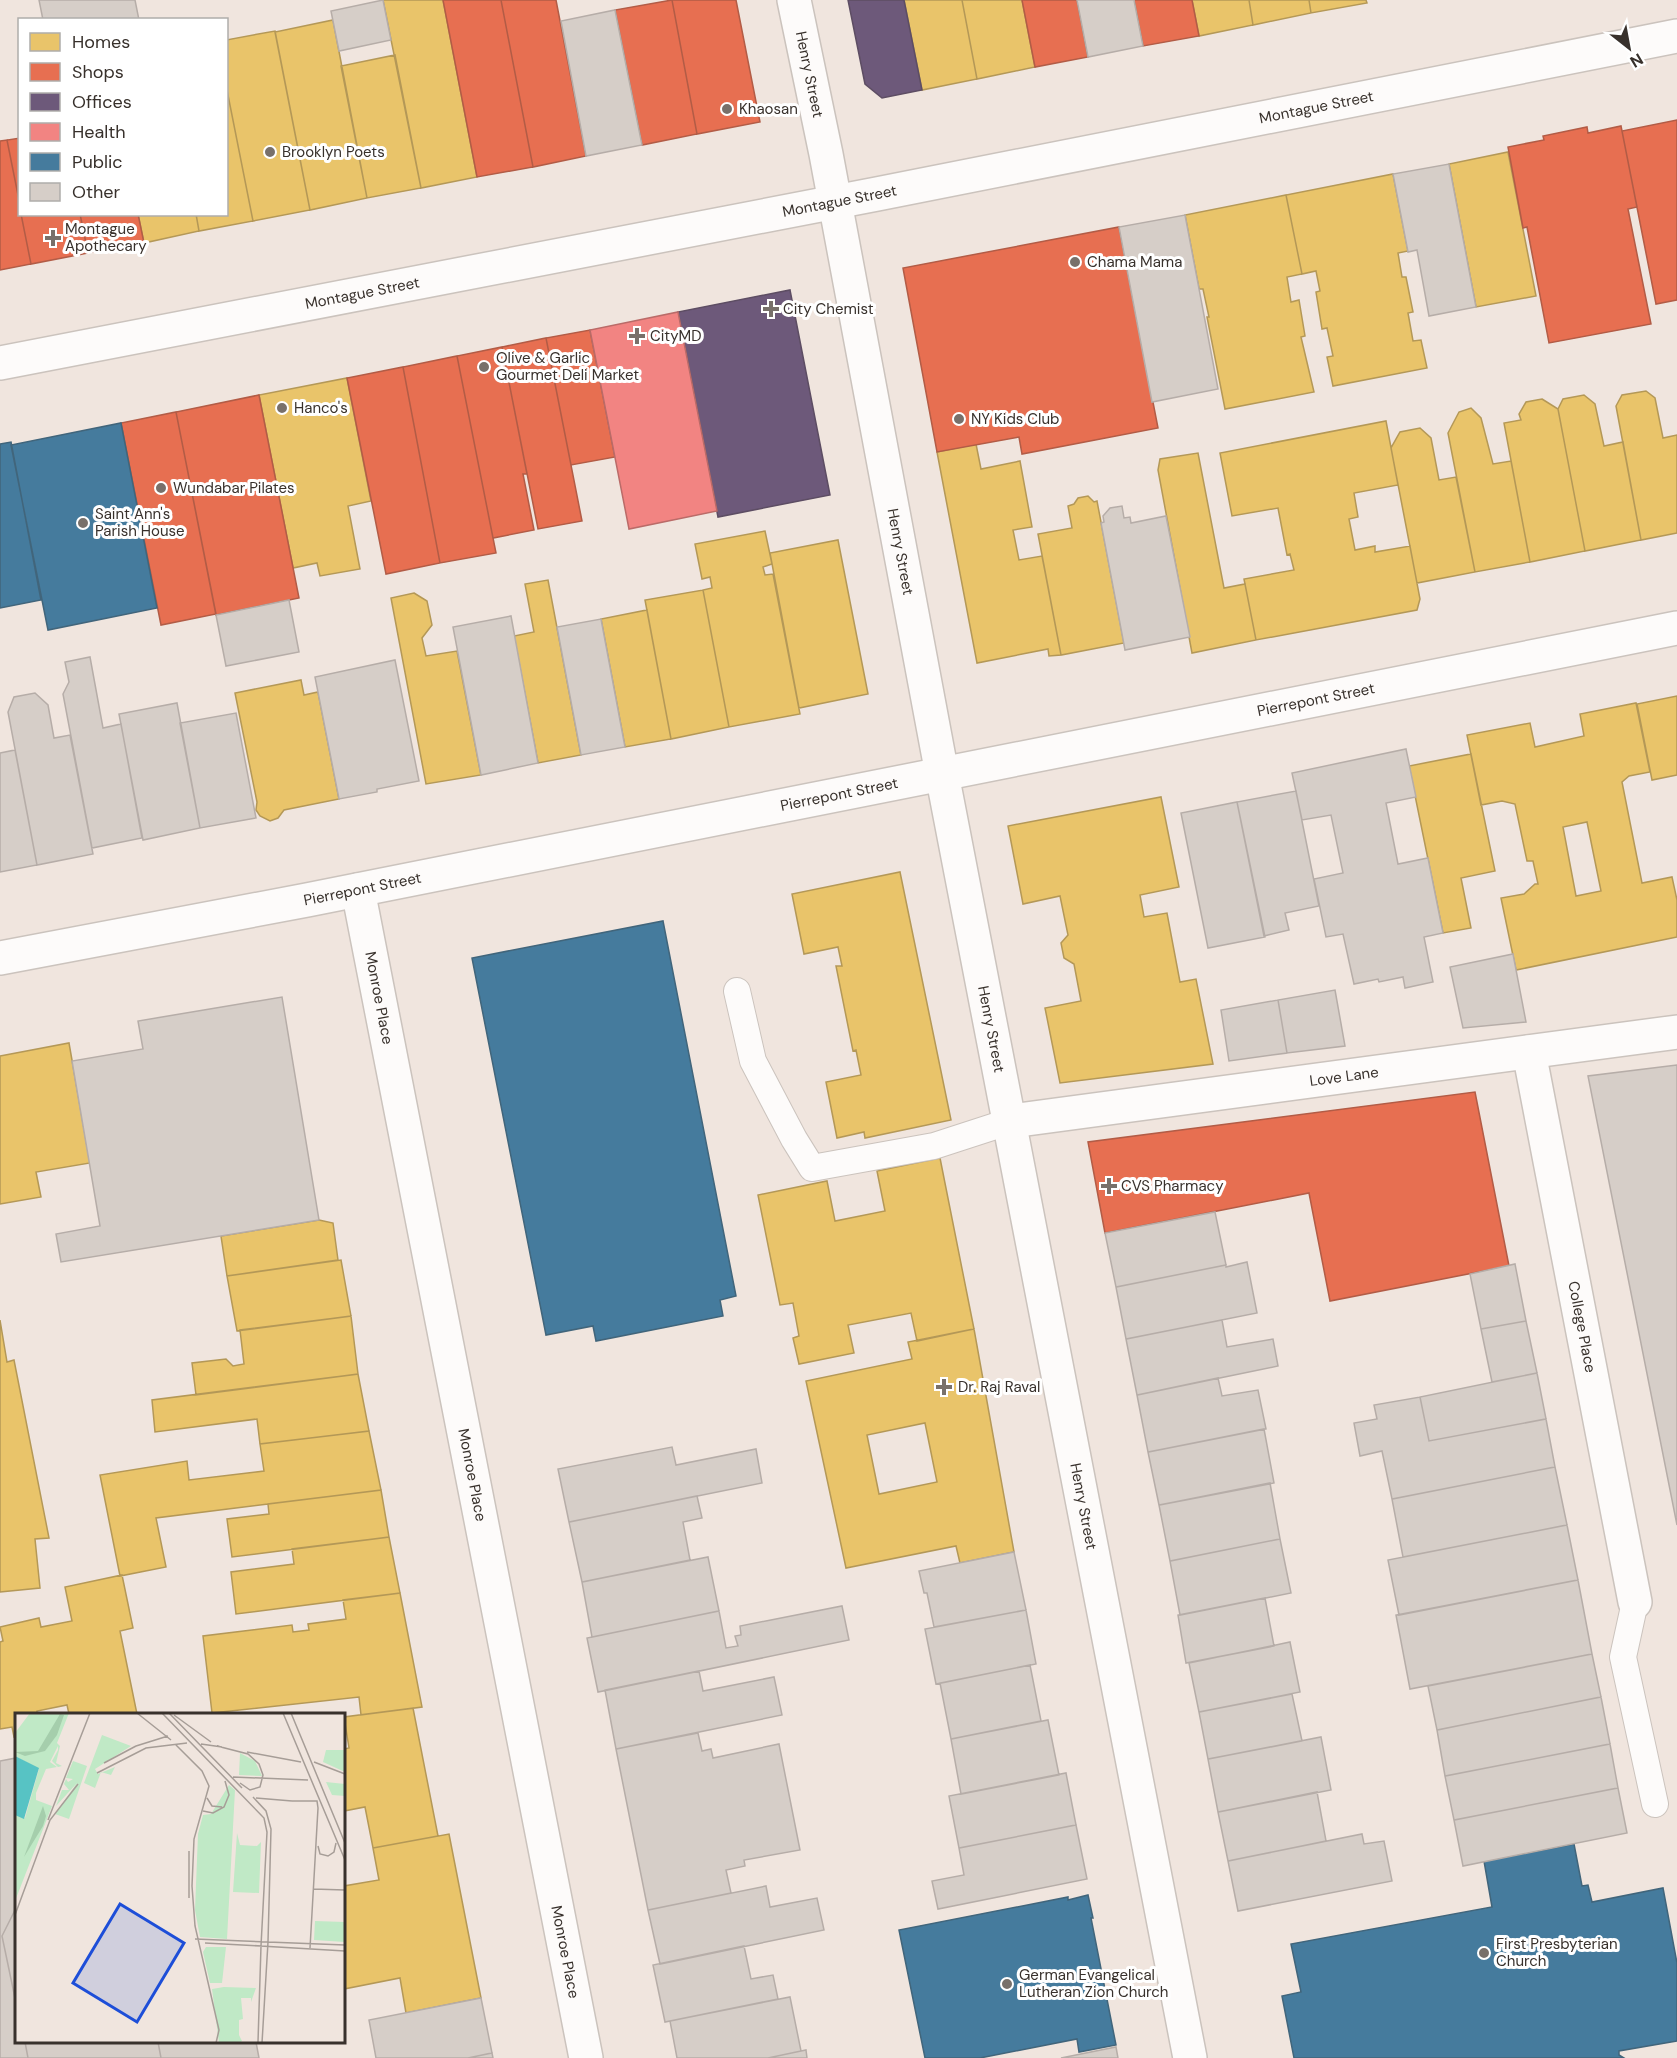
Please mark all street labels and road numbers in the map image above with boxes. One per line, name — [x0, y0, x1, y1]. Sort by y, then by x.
street label: Henry Street — [791, 29, 828, 120]
street label: Montague Street — [1257, 86, 1375, 128]
street label: Montague Street — [781, 180, 899, 222]
street label: Montague Street — [303, 272, 421, 314]
street label: Henry Street — [883, 507, 918, 597]
street label: Pierrepont Street — [1255, 678, 1377, 721]
street label: Pierrepont Street — [779, 773, 900, 816]
street label: Pierrepont Street — [302, 868, 423, 910]
street label: Monroe Place — [360, 950, 398, 1046]
street label: Henry Street — [973, 984, 1009, 1074]
street label: Love Lane — [1308, 1062, 1380, 1091]
street label: College Place — [1563, 1279, 1601, 1374]
street label: Monroe Place — [453, 1427, 491, 1523]
street label: Henry Street — [1065, 1461, 1102, 1552]
street label: Monroe Place — [546, 1904, 584, 2000]

